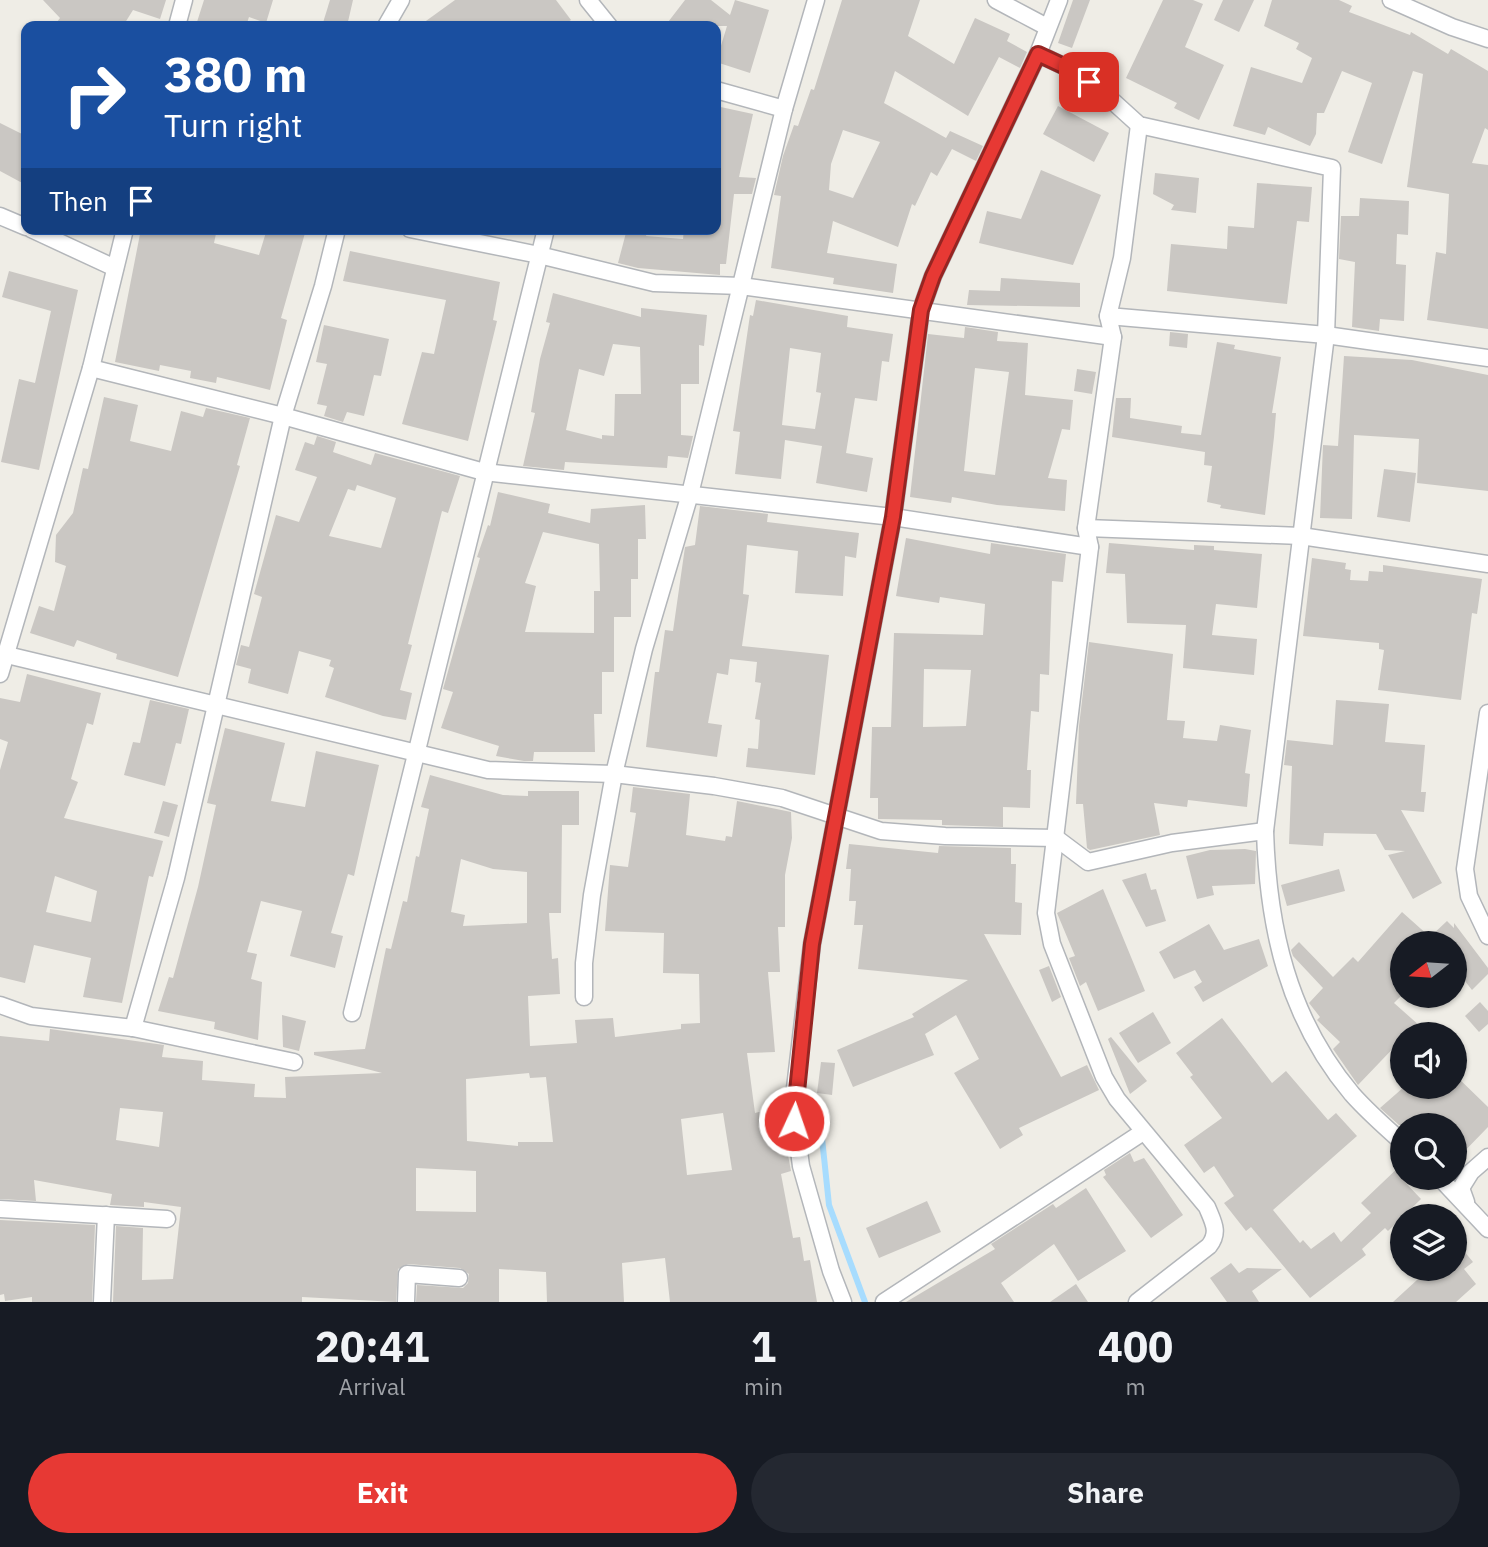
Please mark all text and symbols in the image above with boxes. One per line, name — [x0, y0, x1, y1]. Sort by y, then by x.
text: 380 m — [164, 42, 308, 105]
icon: right — [49, 49, 140, 140]
pin — [1059, 52, 1119, 112]
icon: arrive — [1070, 63, 1108, 101]
text: Turn right — [164, 104, 302, 146]
icon: arrive — [122, 182, 160, 220]
text: Then — [49, 184, 108, 218]
north arrow — [1390, 931, 1466, 1008]
map controls — [1390, 931, 1467, 1281]
button: sound — [1390, 1022, 1467, 1099]
position arrow — [757, 1084, 831, 1158]
button: search — [1390, 1113, 1467, 1190]
button: layers — [1390, 1204, 1467, 1281]
text: 20:41 — [315, 1319, 429, 1374]
text: 1 — [751, 1319, 776, 1374]
text: 400 — [1098, 1319, 1173, 1374]
text: Arrival — [339, 1371, 406, 1401]
text: min — [744, 1371, 783, 1401]
text: m — [1125, 1371, 1146, 1401]
button: Exit — [28, 1453, 737, 1533]
button: Share — [751, 1453, 1460, 1533]

